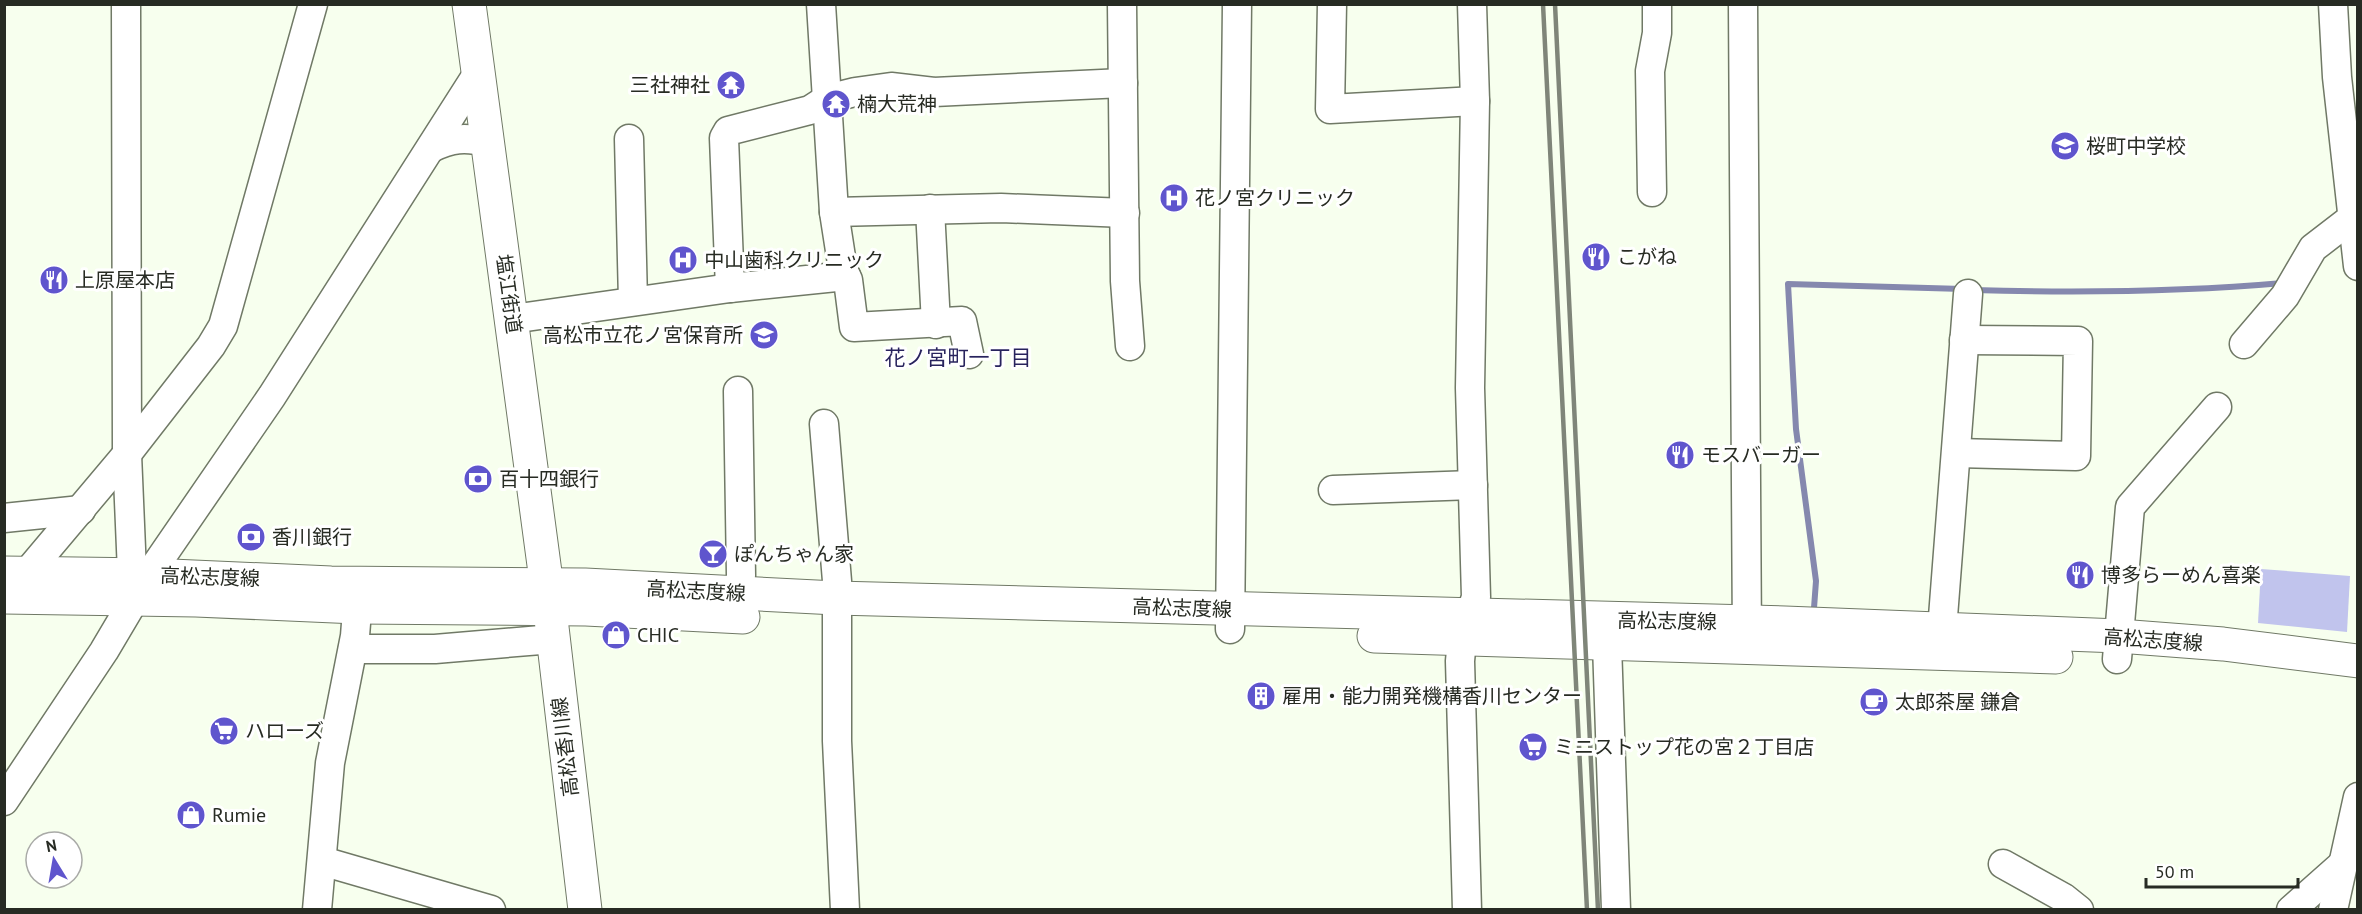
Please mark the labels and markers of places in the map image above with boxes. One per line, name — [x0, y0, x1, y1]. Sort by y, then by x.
temple icon: 三社神社 — [715, 69, 747, 101]
place label: 三社神社 — [630, 72, 710, 98]
temple icon: 楠大荒神 — [820, 88, 852, 120]
place label: 楠大荒神 — [857, 91, 937, 117]
school or university icon: 桜町中学校 — [2049, 130, 2081, 162]
place label: 桜町中学校 — [2086, 133, 2186, 159]
hospital icon: 花ノ宮クリニック — [1158, 182, 1190, 214]
place label: 花ノ宮クリニック — [1195, 185, 1355, 211]
restaurant icon: こがね — [1580, 241, 1612, 273]
hospital icon: 中山歯科クリニック — [667, 244, 699, 276]
place label: こがね — [1617, 244, 1677, 270]
place label: 中山歯科クリニック — [704, 247, 884, 273]
restaurant icon: 上原屋本店 — [38, 264, 70, 296]
place label: 上原屋本店 — [75, 267, 175, 293]
school or university icon: 高松市立花ノ宮保育所 — [748, 319, 780, 351]
place label: 高松市立花ノ宮保育所 — [543, 322, 743, 348]
restaurant icon: モスバーガー — [1664, 439, 1696, 471]
place label: モスバーガー — [1701, 442, 1821, 468]
bank icon: 百十四銀行 — [462, 463, 494, 495]
place label: 百十四銀行 — [499, 466, 599, 492]
bank icon: 香川銀行 — [235, 521, 267, 553]
place label: 香川銀行 — [272, 524, 352, 550]
bar icon: ぽんちゃん家 — [697, 538, 729, 570]
place label: ぽんちゃん家 — [734, 541, 854, 567]
restaurant icon: 博多らーめん喜楽 — [2064, 559, 2096, 591]
place label: 博多らーめん喜楽 — [2101, 562, 2261, 588]
shop icon: CHIC — [600, 619, 632, 651]
place label: CHIC — [637, 622, 679, 648]
building icon: 雇用・能力開発機構香川センター — [1245, 680, 1277, 712]
place label: 雇用・能力開発機構香川センター — [1282, 683, 1582, 709]
cafe icon: 太郎茶屋 鎌倉 — [1858, 686, 1890, 718]
place label: 太郎茶屋 鎌倉 — [1895, 689, 2020, 715]
supermarket icon: ハローズ — [208, 715, 240, 747]
place label: ハローズ — [245, 718, 324, 744]
supermarket icon: ミニストップ花の宮２丁目店 — [1517, 731, 1549, 763]
place label: ミニストップ花の宮２丁目店 — [1554, 734, 1814, 760]
shop icon: Rumie — [175, 799, 207, 831]
place label: Rumie — [212, 802, 266, 828]

